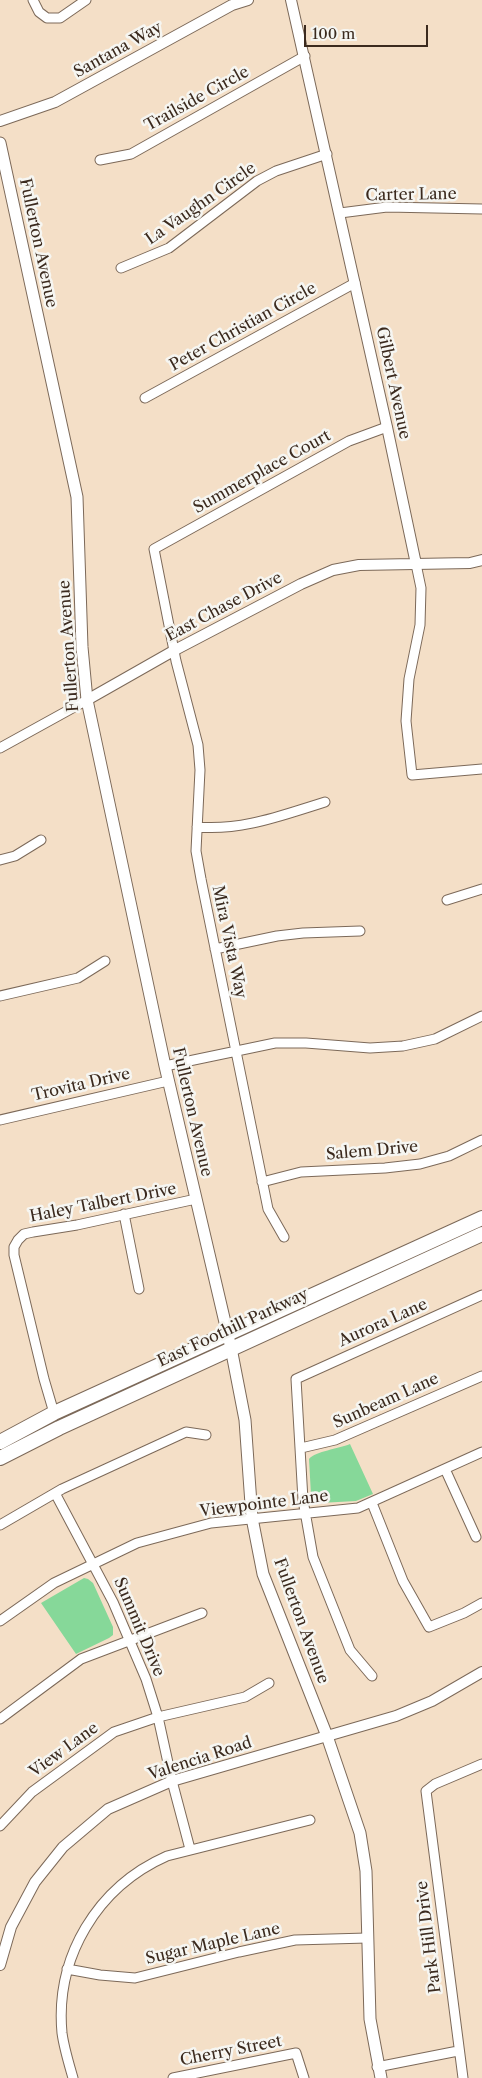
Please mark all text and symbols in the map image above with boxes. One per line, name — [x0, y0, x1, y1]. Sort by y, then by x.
scale bar — [307, 15, 431, 47]
street label: Santana Way — [71, 18, 165, 82]
text: 100 m — [312, 24, 355, 43]
street label: Trailside Circle — [141, 62, 253, 136]
street label: La Vaughn Circle — [142, 159, 260, 249]
street label: Fullerton Avenue — [15, 176, 61, 310]
street label: Carter Lane — [365, 185, 457, 205]
street label: Peter Christian Circle — [166, 279, 320, 375]
street label: Gilbert Avenue — [372, 325, 414, 441]
street label: Summerplace Court — [190, 426, 334, 518]
street label: East Chase Drive — [163, 568, 285, 646]
street label: Fullerton Avenue — [55, 579, 83, 713]
street label: Mira Vista Way — [208, 884, 250, 1000]
street label: Fullerton Avenue — [168, 1046, 216, 1178]
street label: Trovita Drive — [30, 1064, 132, 1106]
street label: Salem Drive — [325, 1137, 419, 1165]
street label: Haley Talbert Drive — [28, 1179, 178, 1227]
street label: East Foothill Parkway — [155, 1285, 311, 1371]
street label: Aurora Lane — [336, 1295, 430, 1351]
street label: Sunbeam Lane — [330, 1369, 442, 1433]
street label: Viewpointe Lane — [198, 1487, 330, 1521]
street label: Fullerton Avenue — [269, 1556, 333, 1686]
street label: Summit Drive — [110, 1575, 168, 1679]
street label: View Lane — [26, 1719, 102, 1781]
street label: Valencia Road — [146, 1733, 254, 1785]
street label: Park Hill Drive — [413, 1880, 445, 1994]
street label: Sugar Maple Lane — [144, 1919, 282, 1969]
street label: Cherry Street — [178, 2032, 284, 2070]

